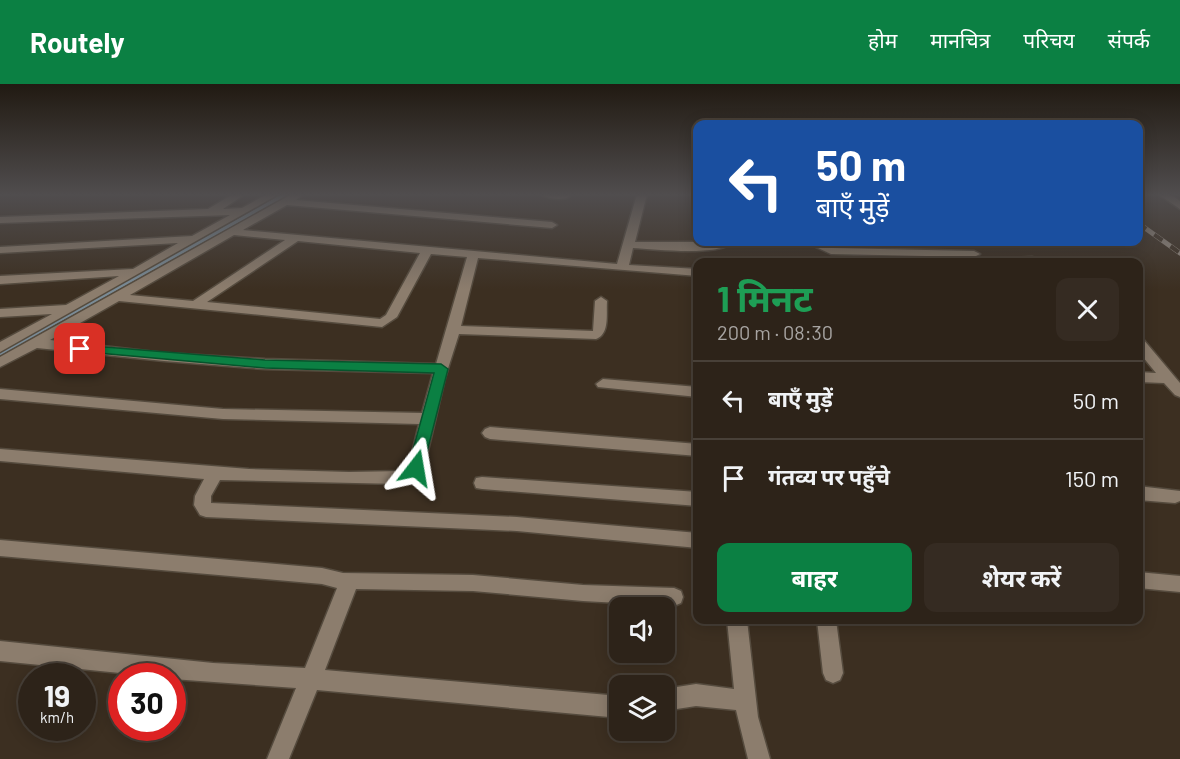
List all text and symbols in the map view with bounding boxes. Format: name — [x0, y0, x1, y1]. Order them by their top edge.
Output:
text: Routely — [30, 25, 125, 59]
text: होम — [868, 27, 897, 52]
text: मानचित्र — [930, 27, 990, 52]
text: परिचय — [1023, 27, 1075, 52]
text: संपर्क — [1108, 27, 1150, 52]
text: 50 m — [816, 139, 906, 189]
icon: left — [717, 144, 795, 222]
text: बाएँ मुड़ें — [816, 190, 889, 222]
text: 1 मिनट — [717, 276, 813, 319]
button: close — [1056, 278, 1119, 341]
text: 200 m · 08:30 — [717, 320, 833, 344]
pin — [54, 323, 105, 374]
icon: arrive — [63, 332, 96, 365]
icon: left — [717, 384, 750, 417]
text: बाएँ मुड़ें — [768, 385, 833, 411]
text: 50 m — [1073, 387, 1119, 413]
position arrow — [384, 436, 448, 500]
icon: arrive — [717, 462, 750, 495]
text: गंतव्य पर पहुँचे — [768, 463, 890, 489]
text: 150 m — [1065, 465, 1119, 491]
button: बाहर — [717, 543, 912, 612]
button: शेयर करें — [924, 543, 1119, 612]
map controls — [609, 597, 675, 741]
button: sound — [609, 597, 675, 663]
speed limit sign: 30 — [108, 663, 186, 741]
button: layers — [609, 675, 675, 741]
text: 19 — [44, 677, 70, 713]
text: km/h — [40, 708, 74, 726]

